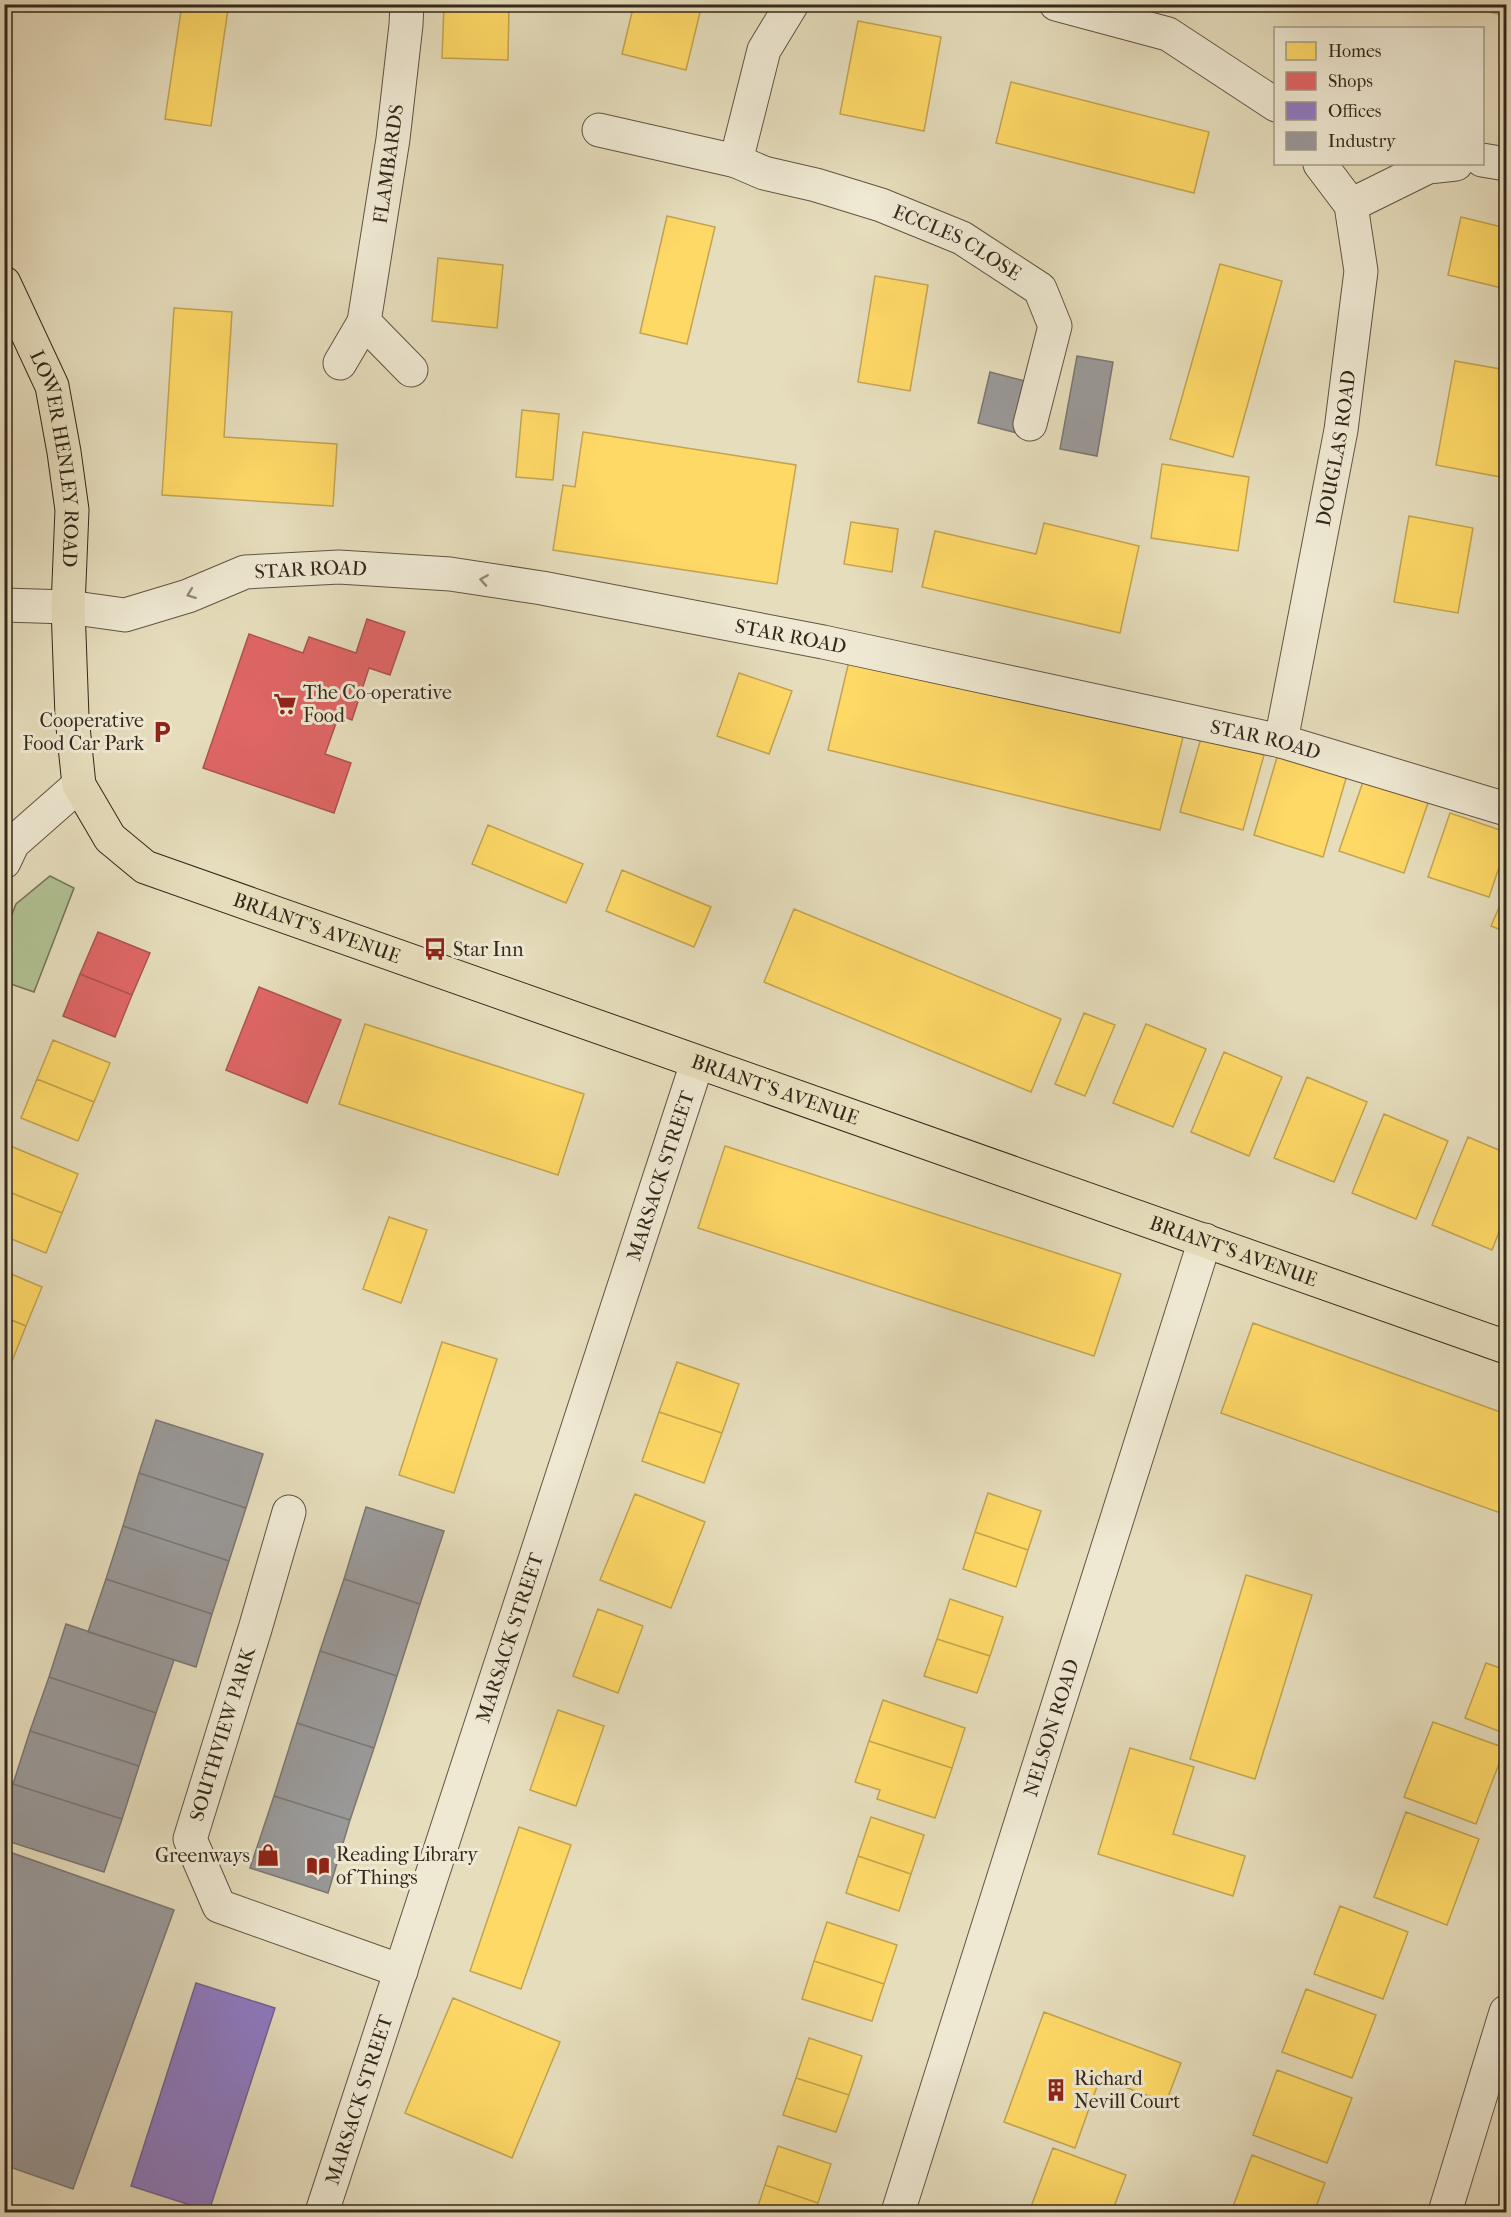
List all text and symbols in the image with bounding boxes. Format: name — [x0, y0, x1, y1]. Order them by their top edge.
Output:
legend — [1274, 27, 1484, 165]
text: Homes — [1328, 41, 1382, 62]
text: Shops — [1328, 71, 1373, 92]
text: Offices — [1328, 101, 1382, 122]
street label: FLAMBARDS — [369, 103, 408, 225]
text: Industry — [1328, 131, 1397, 152]
street label: ECCLES CLOSE — [889, 200, 1025, 285]
street label: LOWER HENLEY ROAD — [25, 347, 83, 568]
street label: DOUGLAS ROAD — [1312, 369, 1360, 528]
street label: STAR ROAD — [254, 556, 368, 583]
one-way arrow — [480, 574, 489, 586]
one-way arrow — [186, 587, 197, 600]
street label: STAR ROAD — [733, 614, 848, 659]
place label: The Co-operative Food — [303, 681, 452, 727]
supermarket icon: The Co-operative Food — [272, 691, 298, 717]
place label: Cooperative Food Car Park — [23, 709, 145, 755]
street label: STAR ROAD — [1208, 715, 1323, 764]
parking icon: Cooperative Food Car Park — [149, 719, 175, 745]
street label: BRIANT'S AVENUE — [230, 888, 404, 968]
bus stop icon: Star Inn — [422, 936, 448, 962]
place label: Star Inn — [453, 938, 524, 961]
street label: BRIANT'S AVENUE — [688, 1050, 862, 1130]
street label: MARSACK STREET — [622, 1088, 699, 1264]
street label: BRIANT'S AVENUE — [1147, 1211, 1320, 1292]
street label: MARSACK STREET — [471, 1550, 548, 1726]
street label: SOUTHVIEW PARK — [185, 1643, 260, 1824]
street label: NELSON ROAD — [1019, 1656, 1084, 1799]
shop icon: Greenways — [255, 1842, 281, 1868]
place label: Reading Library of Things — [336, 1843, 479, 1889]
place label: Greenways — [155, 1844, 250, 1867]
library icon: Reading Library of Things — [305, 1853, 331, 1879]
street label: MARSACK STREET — [321, 2012, 398, 2188]
place label: Richard Nevill Court — [1074, 2067, 1180, 2113]
building icon: Richard Nevill Court — [1043, 2077, 1069, 2103]

